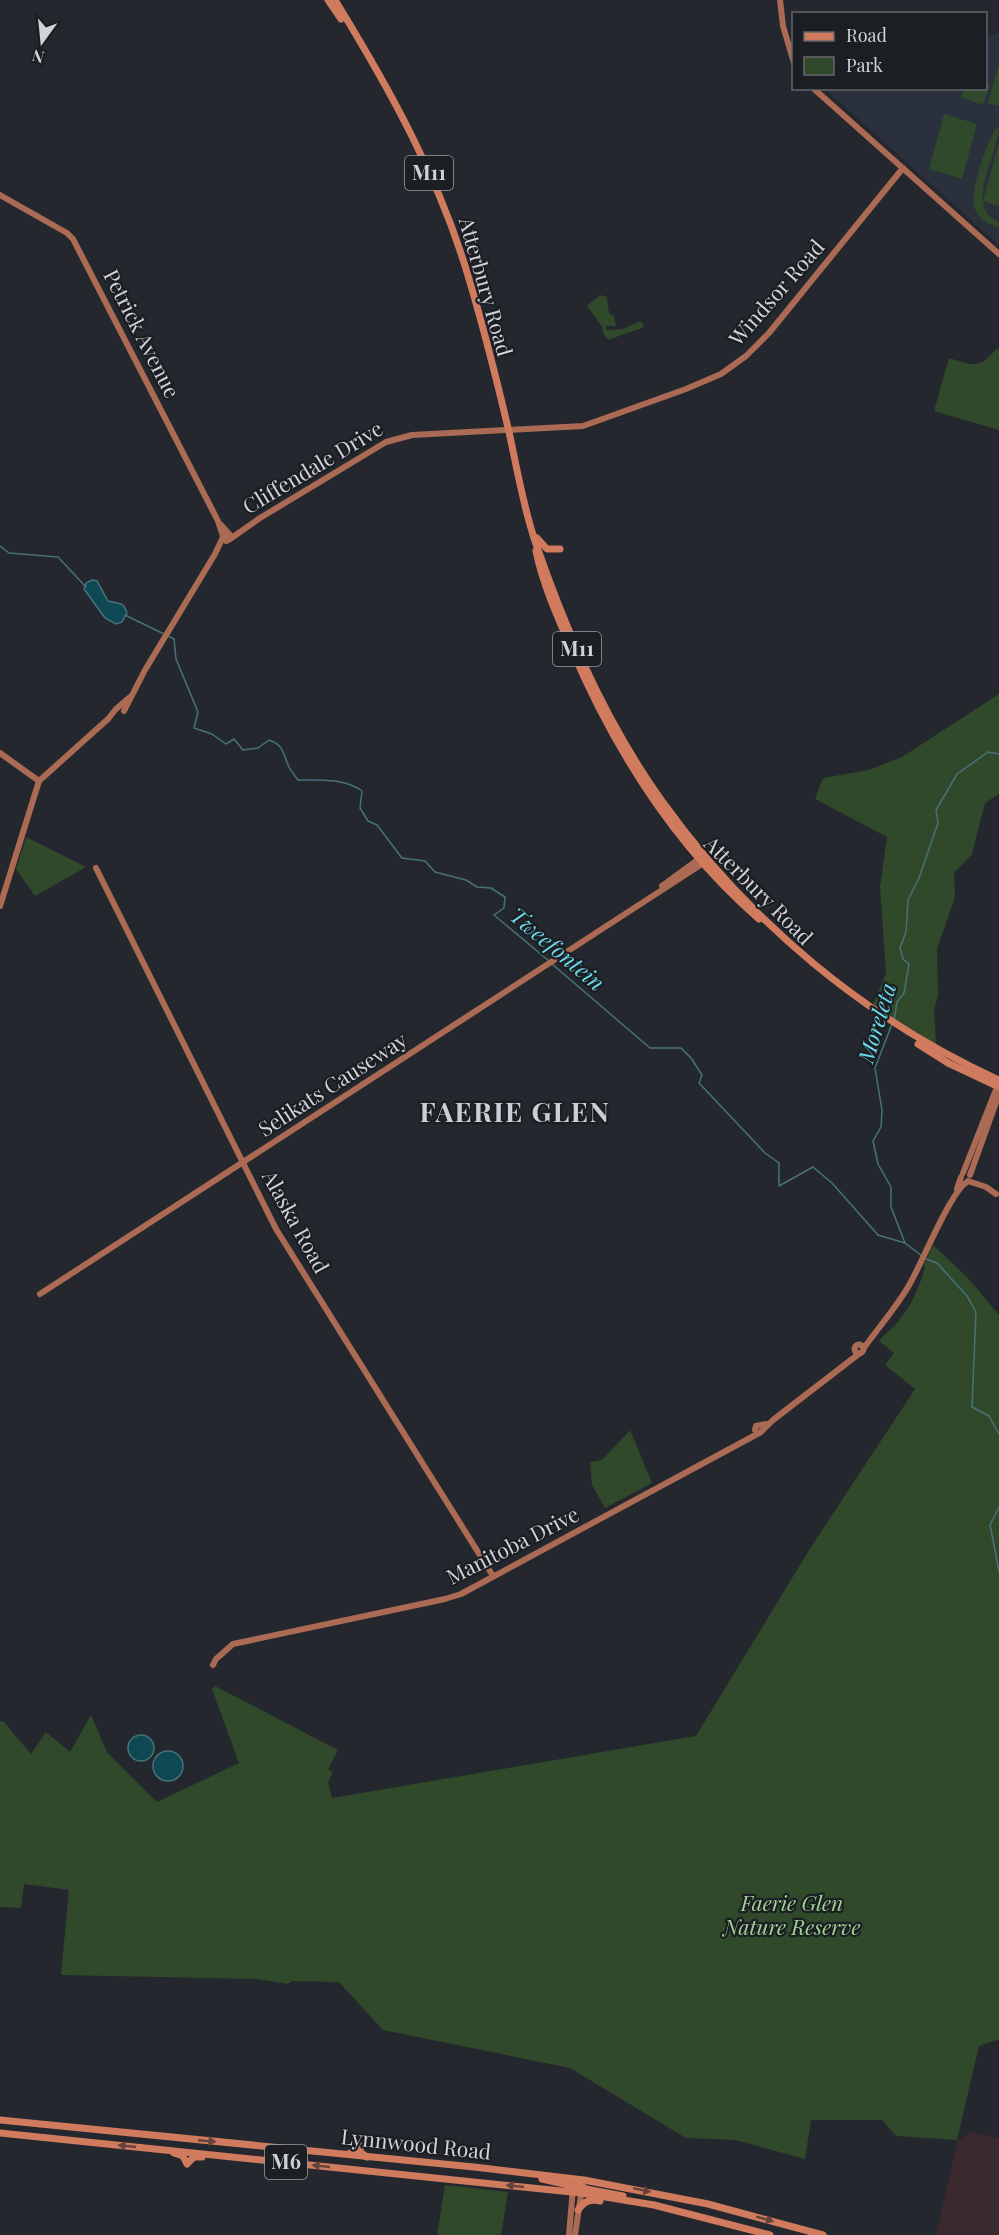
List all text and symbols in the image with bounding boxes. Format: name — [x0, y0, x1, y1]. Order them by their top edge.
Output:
north arrow — [12, 12, 72, 72]
legend — [792, 12, 987, 90]
text: Road — [846, 23, 887, 47]
text: N — [29, 45, 46, 69]
text: Park — [846, 53, 883, 77]
road number: M11 — [405, 156, 453, 190]
street label: Atterbury Road — [453, 213, 520, 359]
street label: Windsor Road — [721, 233, 829, 352]
street label: Petrick Avenue — [98, 264, 187, 402]
street label: Cliffendale Drive — [237, 413, 387, 519]
road number: M11 — [553, 632, 601, 666]
street label: Atterbury Road — [698, 828, 820, 950]
water label: Tweefontein — [504, 900, 611, 997]
water label: Moreleta — [849, 979, 902, 1067]
street label: Selikats Causeway — [252, 1025, 412, 1142]
district label: FAERIE GLEN — [420, 1093, 610, 1129]
street label: Alaska Road — [256, 1164, 337, 1278]
street label: Manitoba Drive — [441, 1499, 583, 1590]
park label: Faerie Glen Nature Reserve — [722, 1888, 860, 1940]
street label: Lynnwood Road — [340, 2121, 493, 2165]
one-way arrow — [198, 2136, 217, 2146]
one-way arrow — [117, 2141, 136, 2151]
road number: M6 — [265, 2145, 307, 2179]
one-way arrow — [311, 2161, 330, 2171]
one-way arrow — [505, 2181, 524, 2191]
one-way arrow — [633, 2185, 651, 2195]
one-way arrow — [756, 2215, 774, 2224]

